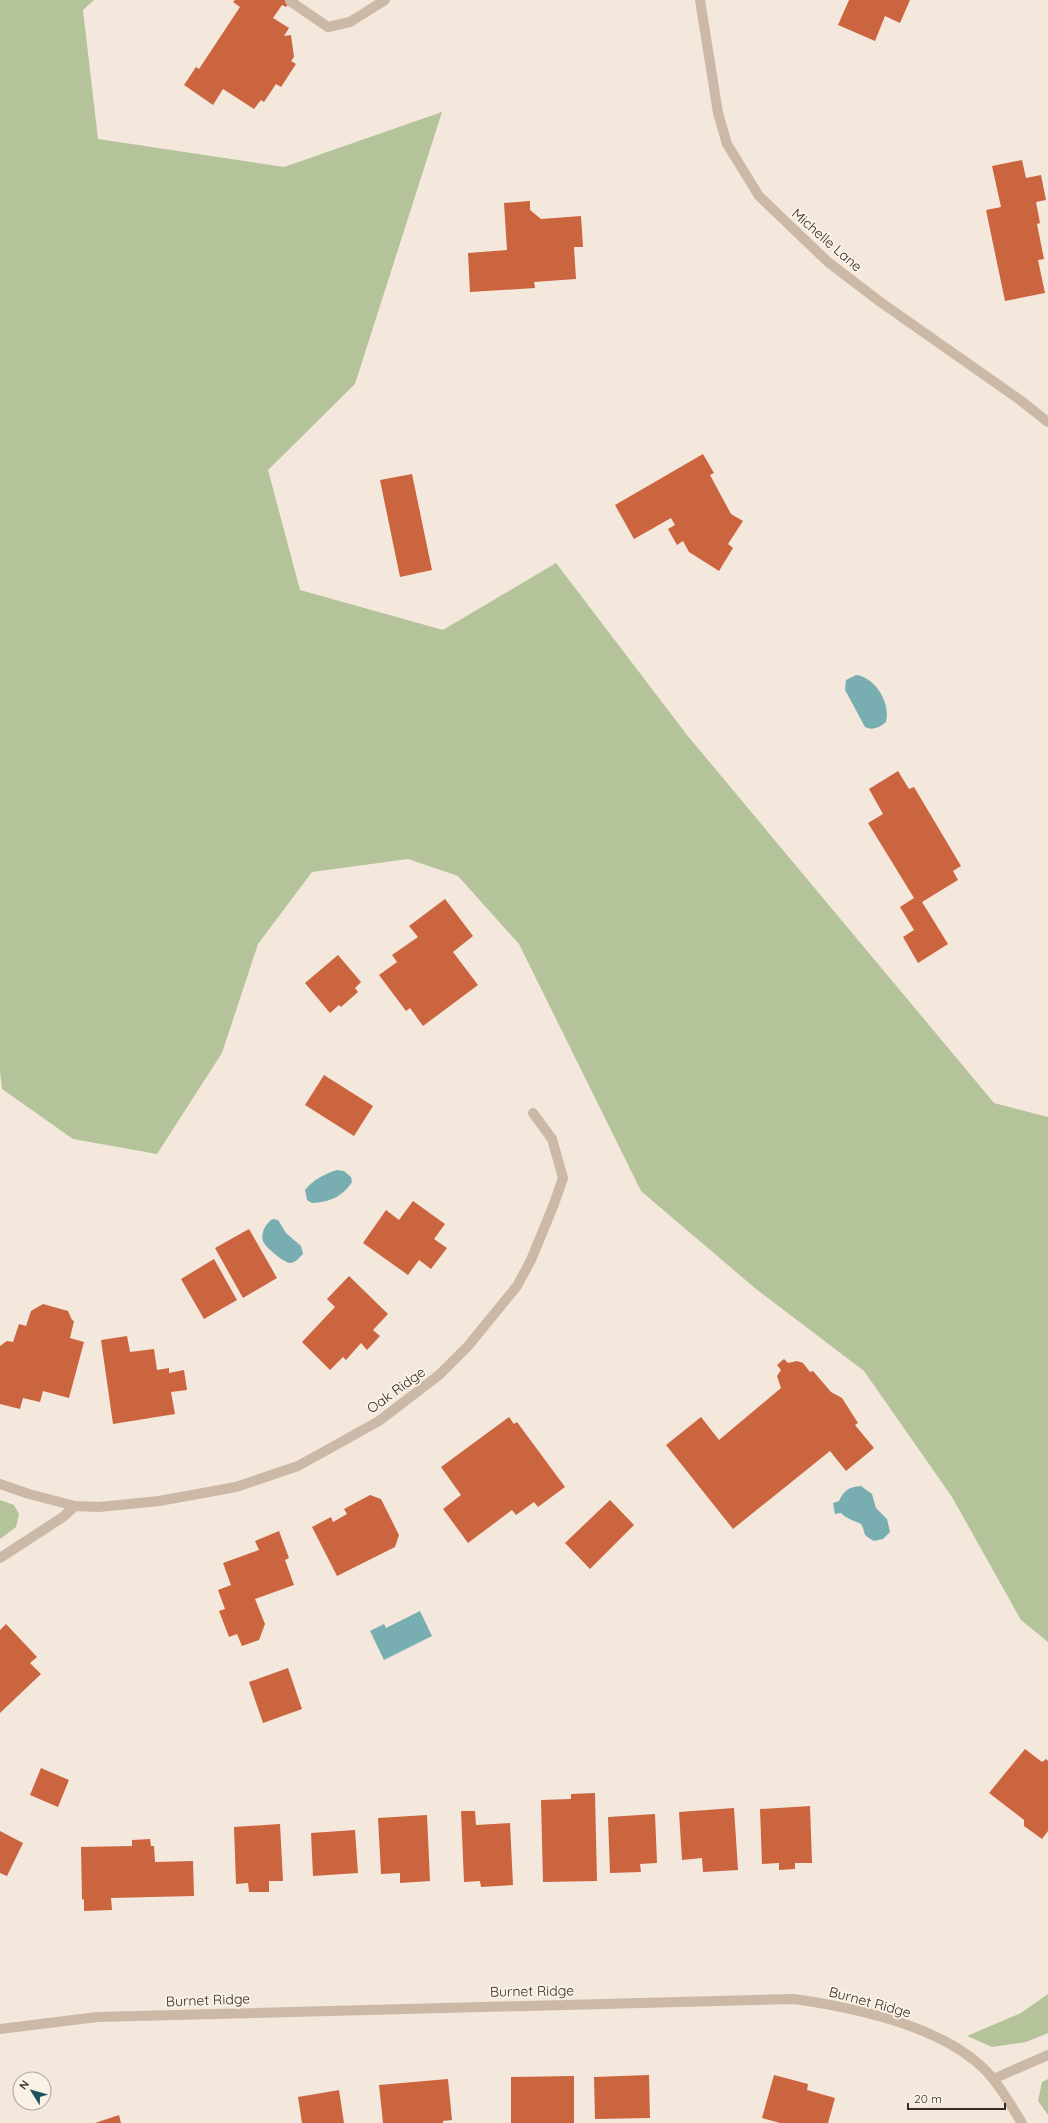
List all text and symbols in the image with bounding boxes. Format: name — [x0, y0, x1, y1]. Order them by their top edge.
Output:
street label: Michelle Lane — [788, 204, 866, 276]
street label: Oak Ridge — [363, 1363, 429, 1417]
street label: Burnet Ridge — [490, 1981, 574, 2001]
street label: Burnet Ridge — [827, 1982, 913, 2022]
street label: Burnet Ridge — [166, 1990, 251, 2010]
north arrow — [12, 2071, 52, 2111]
text: N — [16, 2078, 32, 2092]
scale bar — [908, 2085, 1005, 2111]
text: 20 m — [914, 2091, 942, 2106]

